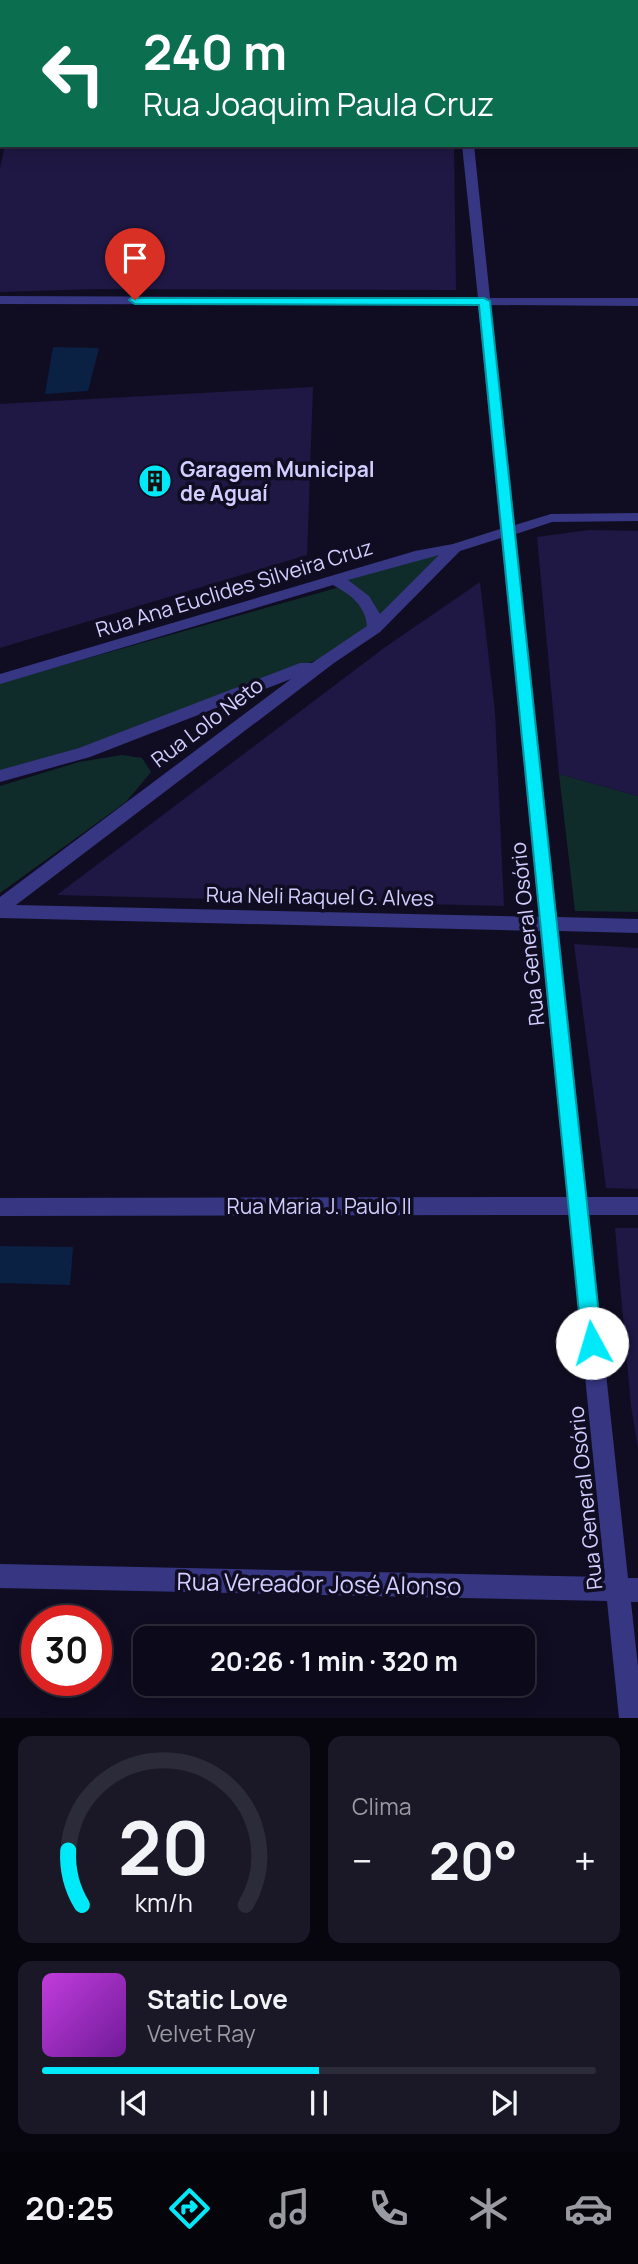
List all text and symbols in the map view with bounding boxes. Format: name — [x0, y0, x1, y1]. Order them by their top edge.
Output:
text: 240 m — [143, 18, 287, 85]
icon: left — [28, 28, 119, 119]
text: Rua Joaquim Paula Cruz — [143, 82, 494, 126]
pin — [105, 228, 165, 300]
icon: arrive — [116, 239, 154, 277]
place label: Garagem Municipal de Aguaí — [180, 455, 375, 507]
building icon: Garagem Municipal de Aguaí — [136, 462, 174, 500]
street label: Rua Ana Euclides Silveira Cruz — [92, 532, 376, 644]
street label: Rua Lolo Neto — [145, 671, 269, 773]
street label: Rua General Osório — [503, 841, 551, 1027]
street label: Rua Neli Raquel G. Alves — [206, 880, 434, 912]
street label: Rua Maria J. Paulo II — [226, 1192, 412, 1220]
position arrow — [555, 1306, 629, 1380]
street label: Rua General Osório — [561, 1405, 609, 1591]
street label: Rua Vereador José Alonso — [176, 1564, 462, 1602]
speed limit sign: 30 — [21, 1605, 112, 1696]
text: 20:26 · 1 min · 320 m — [210, 1643, 458, 1679]
text: Clima — [352, 1790, 411, 1822]
text: 20 — [118, 1798, 210, 1898]
text: 20° — [429, 1825, 518, 1896]
text: − — [352, 1834, 373, 1886]
text: + — [574, 1834, 596, 1886]
text: km/h — [135, 1885, 193, 1920]
text: Static Love — [147, 1981, 288, 2017]
text: Velvet Ray — [147, 2017, 256, 2049]
icon: previous — [115, 2084, 153, 2122]
icon: pause — [300, 2084, 338, 2122]
icon: next — [485, 2084, 523, 2122]
icon: directions — [165, 2184, 214, 2233]
icon: music — [265, 2184, 314, 2233]
icon: phone — [364, 2184, 413, 2233]
icon: climate — [464, 2184, 513, 2233]
icon: car — [564, 2184, 613, 2233]
text: 20:25 — [25, 2186, 114, 2230]

